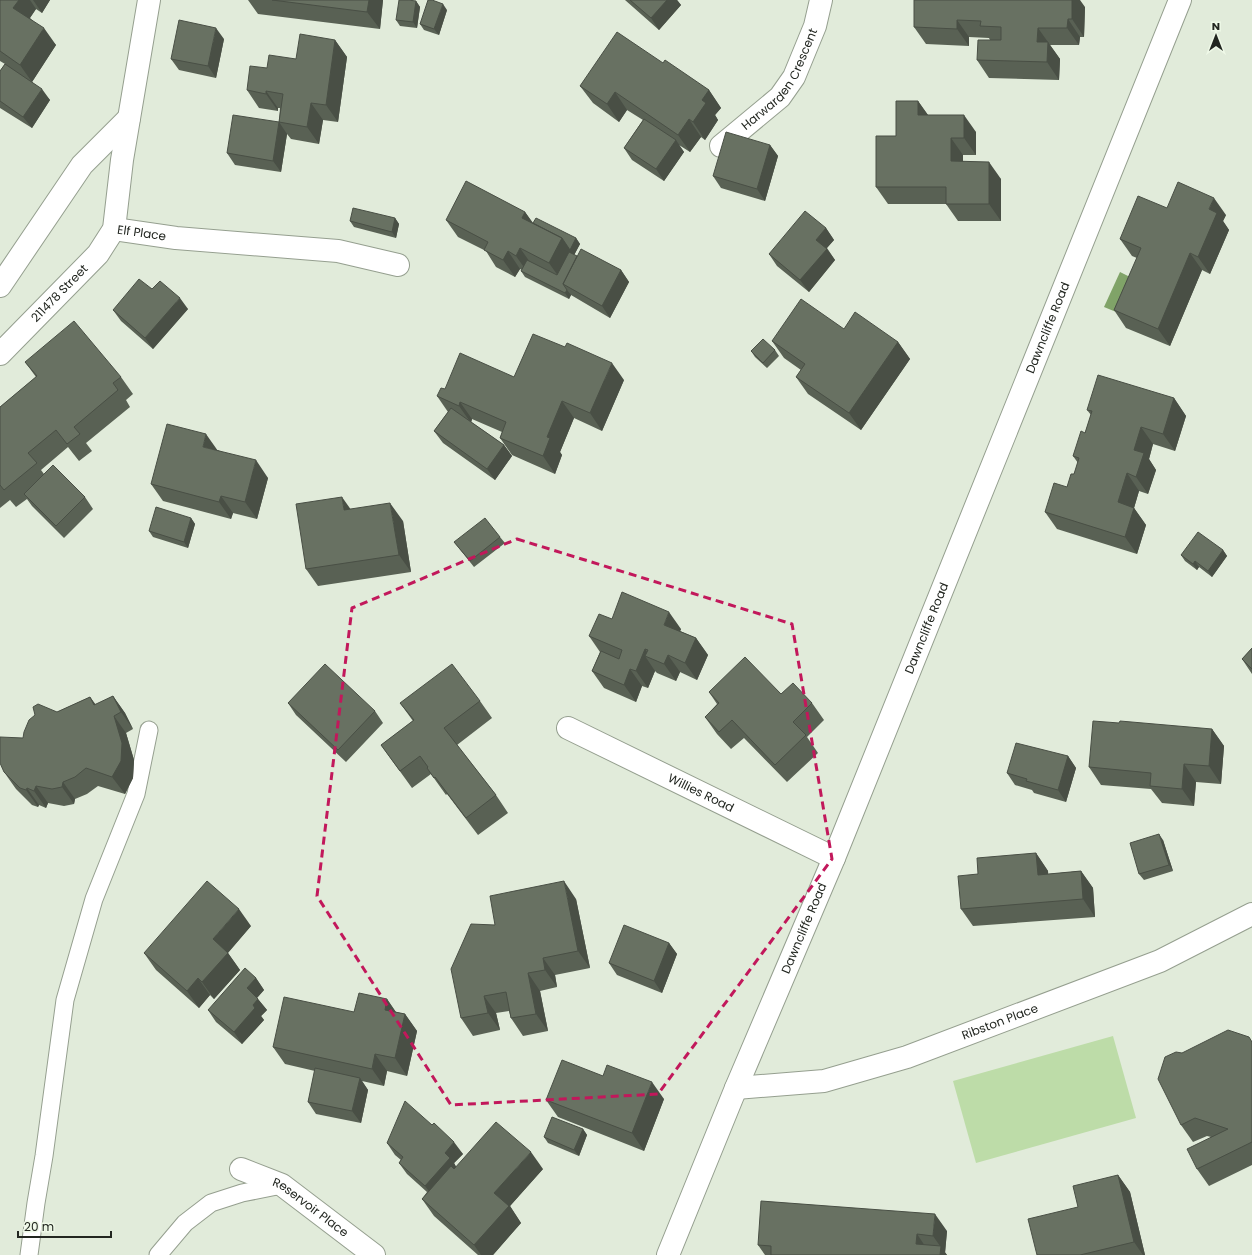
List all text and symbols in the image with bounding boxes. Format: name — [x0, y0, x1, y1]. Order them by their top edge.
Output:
north arrow — [1196, 16, 1236, 56]
text: N — [1212, 18, 1220, 34]
street label: Harwarden Crescent — [738, 26, 821, 134]
street label: Elf Place — [116, 221, 167, 244]
street label: 211478 Street — [27, 260, 91, 326]
street label: Dawncliffe Road — [1021, 279, 1073, 376]
street label: Dawncliffe Road — [900, 580, 952, 676]
street label: Willies Road — [665, 769, 737, 816]
street label: Dawncliffe Road — [777, 880, 830, 976]
street label: Ribston Place — [959, 999, 1040, 1044]
street label: Reservoir Place — [270, 1173, 352, 1241]
scale bar — [18, 1213, 111, 1239]
text: 20 m — [24, 1218, 54, 1235]

